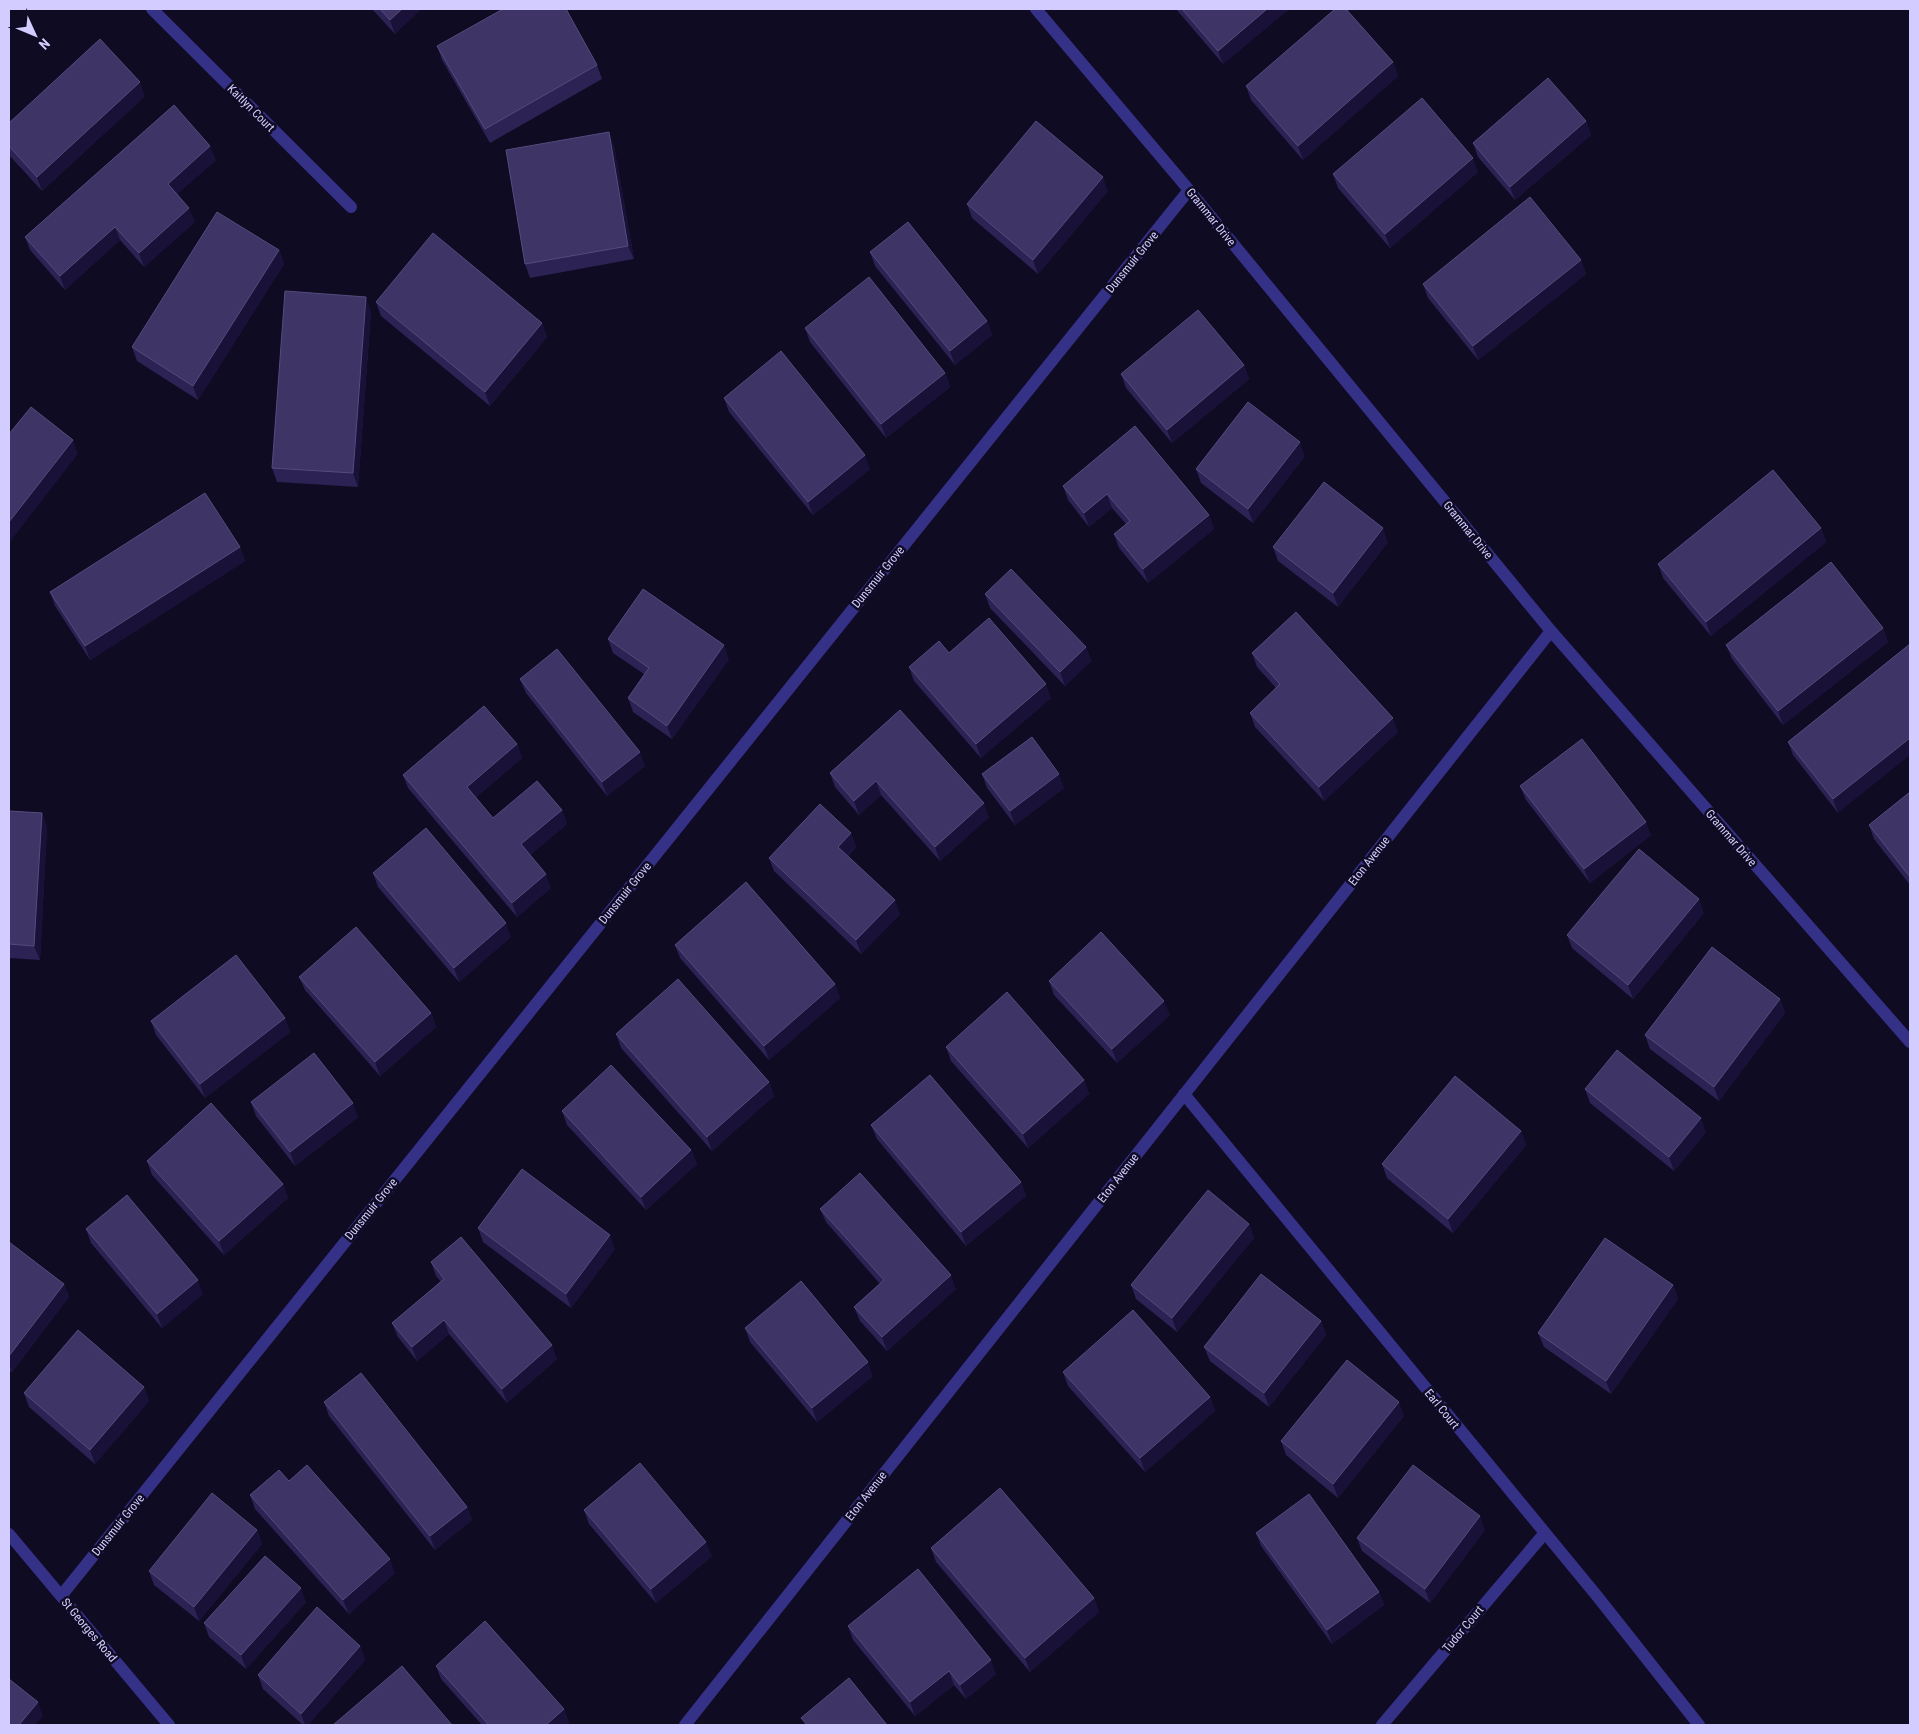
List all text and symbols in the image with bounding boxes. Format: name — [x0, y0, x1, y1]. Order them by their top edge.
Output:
north arrow — [10, 10, 60, 60]
text: N — [36, 35, 53, 53]
street label: Kaitlyn Court — [224, 81, 278, 135]
street label: Grammar Drive — [1183, 185, 1239, 249]
street label: Dunsmuir Grove — [1103, 228, 1161, 296]
street label: Grammar Drive — [1440, 498, 1496, 562]
street label: Dunsmuir Grove — [849, 543, 907, 611]
street label: Grammar Drive — [1703, 807, 1760, 869]
street label: Eton Avenue — [1345, 833, 1393, 888]
street label: Dunsmuir Grove — [596, 859, 654, 927]
street label: Eton Avenue — [1094, 1150, 1142, 1205]
street label: Dunsmuir Grove — [342, 1175, 400, 1243]
street label: Earl Court — [1422, 1386, 1463, 1432]
street label: Eton Avenue — [842, 1468, 890, 1523]
street label: Dunsmuir Grove — [89, 1491, 147, 1559]
street label: St Georges Road — [58, 1595, 120, 1665]
street label: Tudor Court — [1440, 1603, 1487, 1655]

